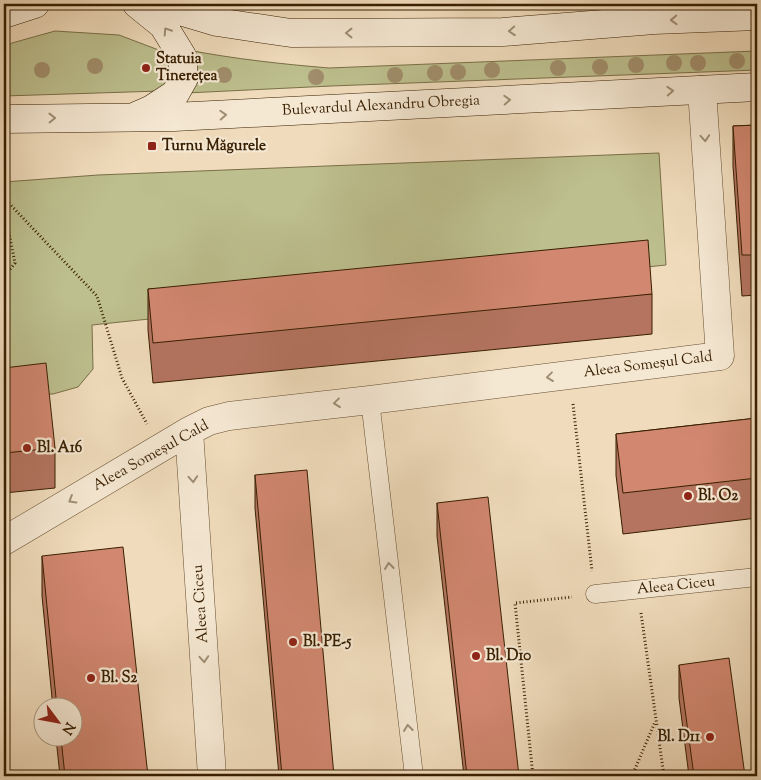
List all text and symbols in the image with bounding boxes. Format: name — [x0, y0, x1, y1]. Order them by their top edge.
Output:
one-way arrow — [669, 14, 677, 25]
one-way arrow — [507, 26, 515, 37]
one-way arrow — [163, 28, 173, 37]
one-way arrow — [345, 28, 352, 38]
place label: Statuia Tinerețea — [156, 49, 217, 87]
marker: Statuia Tinerețea — [140, 62, 152, 74]
one-way arrow — [666, 86, 674, 97]
street label: Bulevardul Alexandru Obregia — [281, 90, 481, 122]
one-way arrow — [504, 94, 512, 105]
one-way arrow — [219, 109, 227, 120]
one-way arrow — [49, 113, 57, 124]
one-way arrow — [700, 135, 711, 143]
place label: Turnu Măgurele — [162, 136, 266, 157]
marker: Turnu Măgurele — [146, 140, 158, 152]
street label: Aleea Someșul Cald — [582, 347, 714, 383]
one-way arrow — [546, 371, 554, 382]
one-way arrow — [333, 397, 341, 408]
street label: Aleea Someșul Cald — [89, 415, 213, 497]
place label: Bl. A16 — [37, 438, 83, 459]
marker: Bl. A16 — [21, 442, 33, 454]
one-way arrow — [187, 476, 198, 484]
place label: Bl. O2 — [698, 486, 739, 507]
marker: Bl. O2 — [682, 490, 694, 502]
one-way arrow — [69, 494, 78, 504]
one-way arrow — [384, 562, 395, 570]
street label: Aleea Ciceu — [188, 564, 214, 644]
street label: Aleea Ciceu — [636, 571, 717, 601]
place label: Bl. PE-5 — [303, 632, 352, 653]
marker: Bl. PE-5 — [287, 636, 299, 648]
place label: Bl. D10 — [486, 646, 531, 667]
marker: Bl. D10 — [470, 650, 482, 662]
one-way arrow — [199, 655, 210, 663]
place label: Bl. S2 — [101, 668, 138, 689]
marker: Bl. S2 — [85, 672, 97, 684]
north arrow — [32, 698, 82, 748]
text: N — [56, 718, 79, 738]
one-way arrow — [403, 724, 414, 732]
place label: Bl. D11 — [657, 727, 701, 748]
marker: Bl. D11 — [704, 731, 716, 743]

